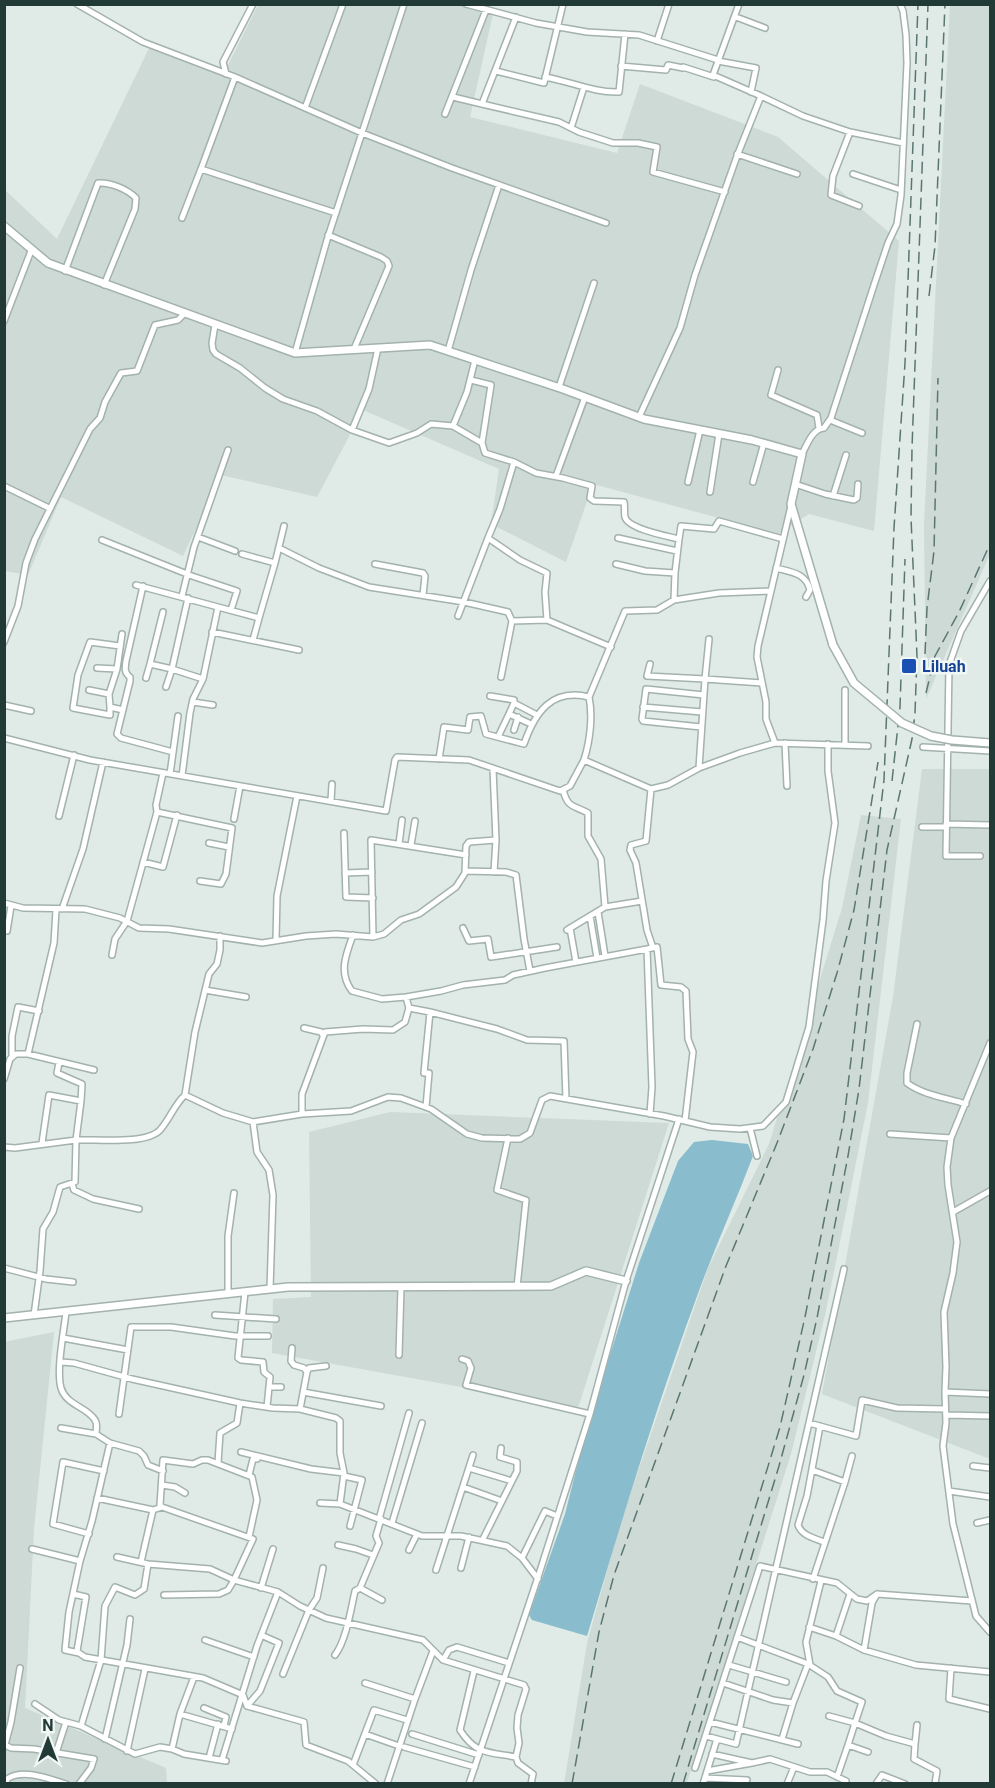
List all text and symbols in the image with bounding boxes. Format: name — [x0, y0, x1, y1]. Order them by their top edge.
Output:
marker: Liluah — [900, 657, 918, 675]
place label: Liluah — [922, 657, 966, 676]
north arrow — [18, 1710, 78, 1770]
text: N — [42, 1716, 54, 1735]

